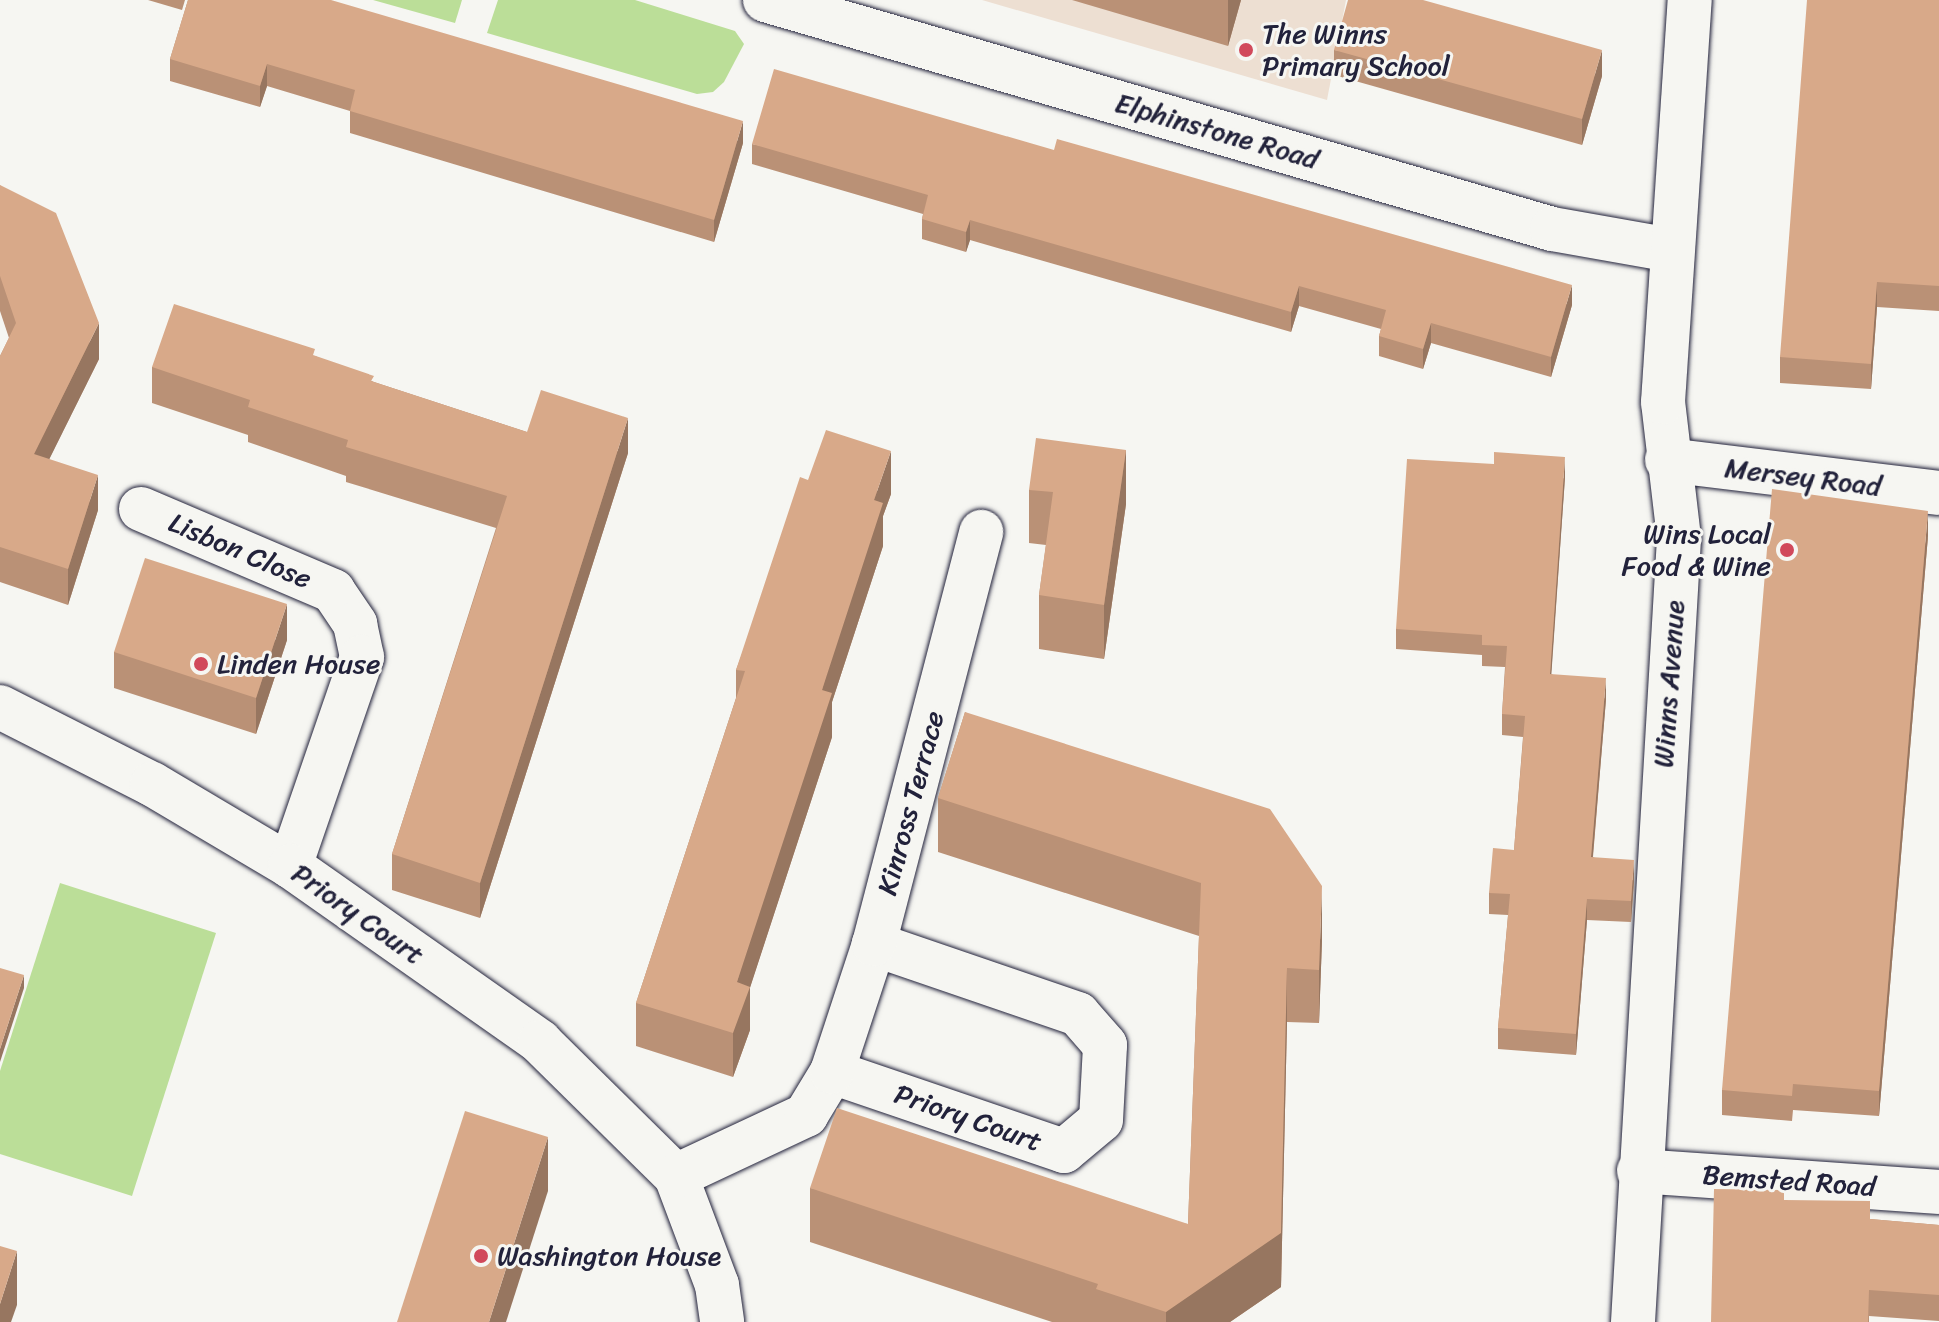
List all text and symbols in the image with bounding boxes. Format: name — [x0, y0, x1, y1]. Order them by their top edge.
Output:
place label: The Winns Primary School — [1262, 17, 1450, 83]
marker: The Winns Primary School — [1237, 41, 1255, 59]
street label: Elphinstone Road — [1111, 86, 1323, 176]
street label: Mersey Road — [1723, 451, 1883, 503]
street label: Lisbon Close — [163, 506, 317, 596]
place label: Wins Local Food & Wine — [1621, 517, 1771, 583]
marker: Wins Local Food & Wine — [1778, 541, 1796, 559]
street label: Winns Avenue — [1646, 599, 1692, 769]
place label: Linden House — [217, 647, 380, 681]
marker: Linden House — [192, 655, 210, 673]
street label: Kinross Terrace — [870, 707, 952, 899]
street label: Priory Court — [285, 856, 431, 972]
street label: Priory Court — [890, 1077, 1046, 1159]
street label: Bemsted Road — [1701, 1158, 1877, 1204]
place label: Washington House — [497, 1239, 721, 1273]
marker: Washington House — [472, 1247, 490, 1265]

